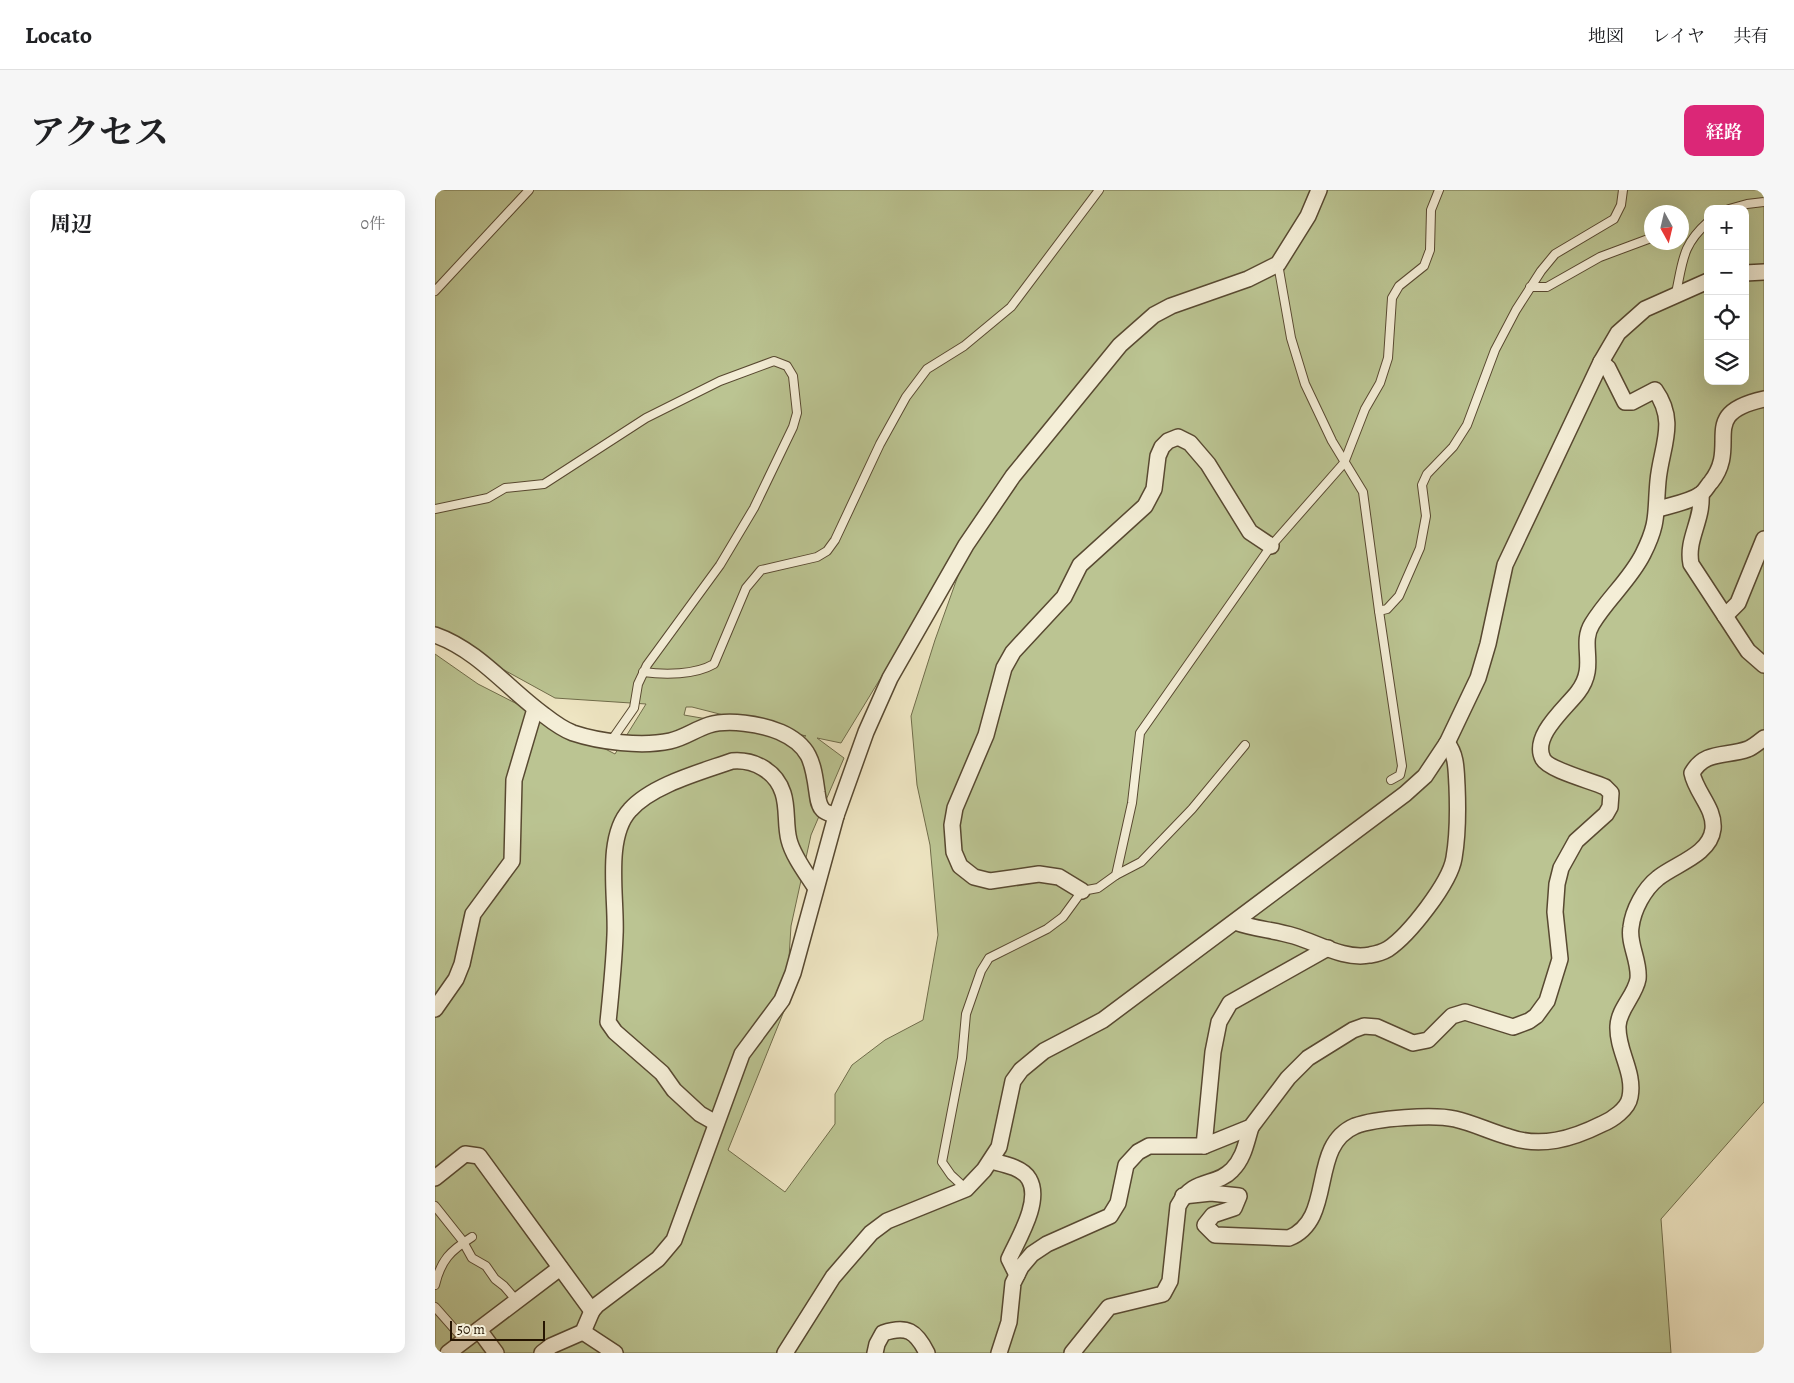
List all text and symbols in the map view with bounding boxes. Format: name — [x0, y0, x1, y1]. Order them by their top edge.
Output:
text: Locato — [25, 19, 92, 51]
text: 地図 — [1588, 24, 1624, 48]
text: レイヤ — [1652, 24, 1705, 48]
text: 共有 — [1733, 24, 1769, 48]
button: 経路 — [1684, 105, 1764, 156]
text: アクセス — [30, 108, 169, 156]
north arrow — [1644, 205, 1689, 250]
map controls — [1704, 205, 1749, 385]
button: + — [1704, 205, 1749, 250]
text: 周辺 — [50, 210, 92, 238]
text: 0件 — [360, 213, 385, 235]
button: − — [1704, 250, 1749, 295]
button: locate — [1704, 295, 1749, 340]
button: layers — [1704, 340, 1749, 385]
scale bar — [450, 1318, 545, 1341]
text: 50 m — [457, 1320, 485, 1339]

